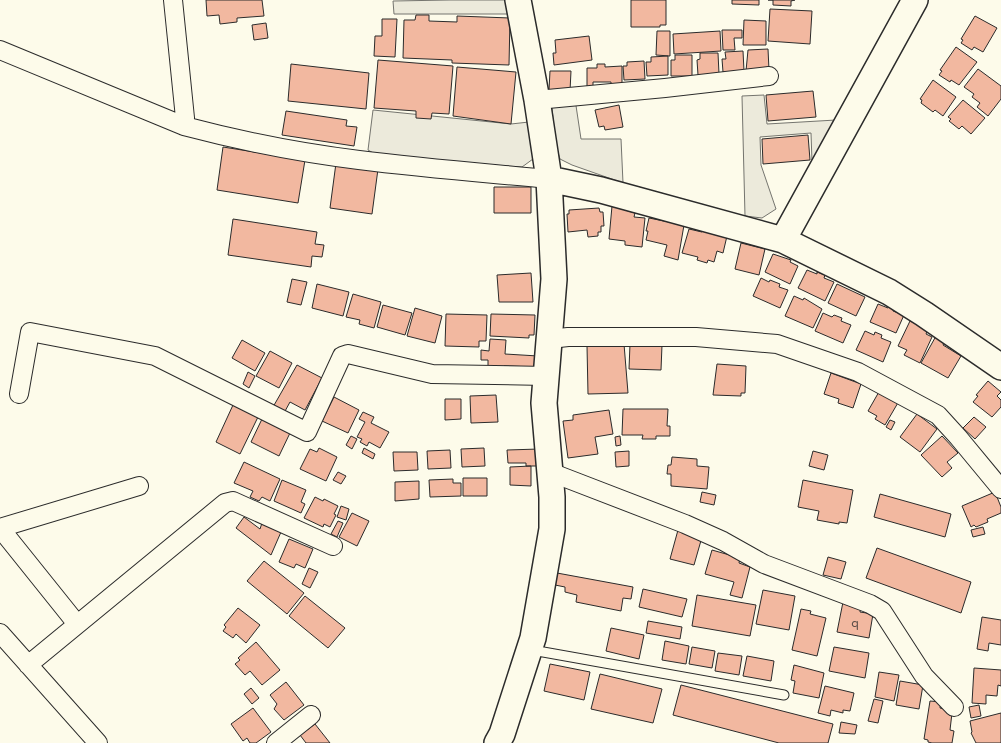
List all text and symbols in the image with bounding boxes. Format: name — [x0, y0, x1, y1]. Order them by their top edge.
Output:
house number: q — [851, 616, 859, 630]

